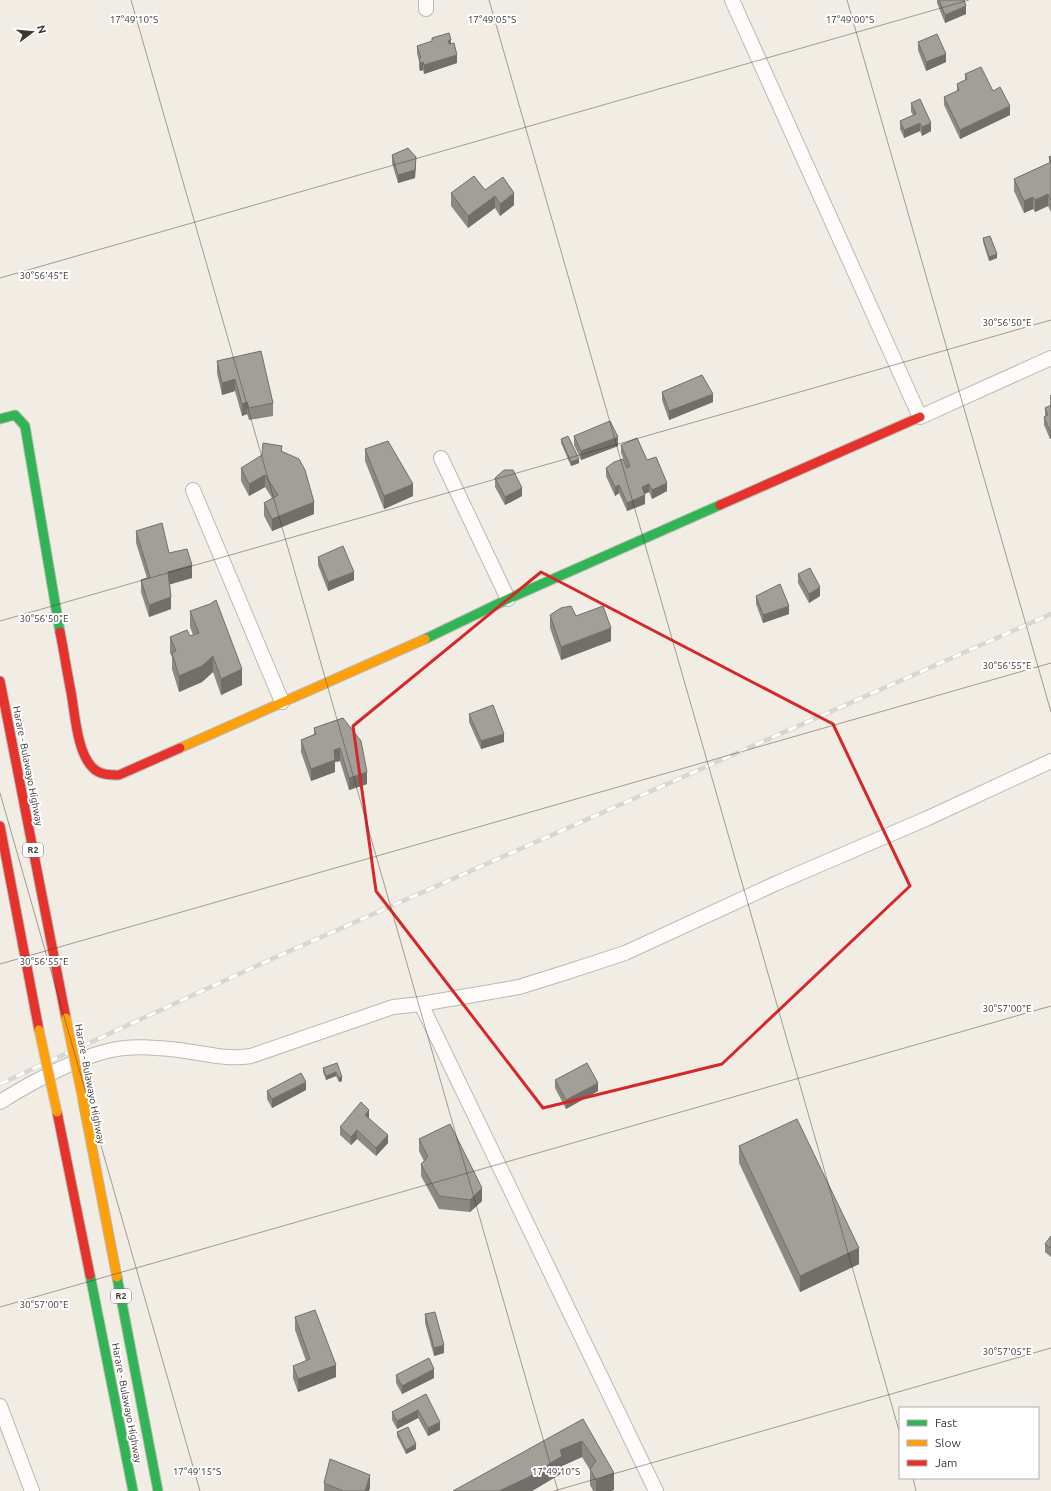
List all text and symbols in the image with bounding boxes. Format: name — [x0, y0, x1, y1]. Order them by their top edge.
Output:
north arrow — [12, 12, 52, 52]
text: 17°49'10"S — [110, 14, 158, 25]
text: 17°49'05"S — [468, 14, 516, 25]
text: 17°49'00"S — [826, 14, 874, 25]
text: N — [35, 24, 49, 35]
text: 30°56'45"E — [19, 270, 69, 281]
text: 30°56'50"E — [982, 317, 1032, 328]
text: 30°56'50"E — [19, 613, 69, 624]
text: 30°56'55"E — [982, 660, 1032, 671]
street label: Harare - Bulawayo Highway — [11, 705, 45, 827]
road number: R2 — [23, 843, 43, 857]
text: 30°56'55"E — [19, 956, 69, 967]
text: 30°57'00"E — [982, 1003, 1032, 1014]
street label: Harare - Bulawayo Highway — [73, 1023, 107, 1145]
road number: R2 — [111, 1289, 131, 1303]
text: 30°57'00"E — [19, 1299, 69, 1310]
street label: Harare - Bulawayo Highway — [110, 1342, 144, 1464]
text: 30°57'05"E — [982, 1346, 1032, 1357]
legend — [899, 1407, 1039, 1479]
text: Fast — [935, 1416, 957, 1429]
text: Slow — [935, 1436, 961, 1449]
text: Jam — [935, 1456, 957, 1469]
text: 17°49'15"S — [173, 1466, 221, 1477]
text: 17°49'10"S — [532, 1466, 580, 1477]

